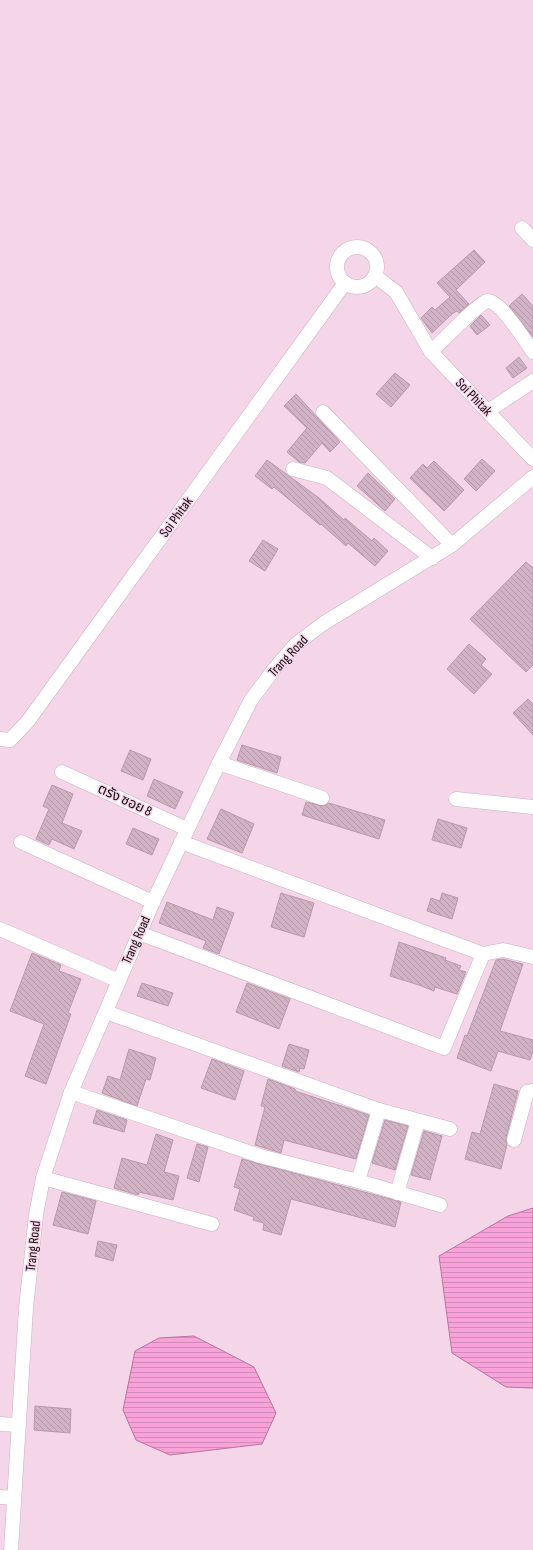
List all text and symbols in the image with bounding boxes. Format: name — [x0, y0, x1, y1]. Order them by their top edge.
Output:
street label: Soi Phitak — [452, 375, 497, 420]
street label: Soi Phitak — [156, 493, 197, 541]
street label: Trang Road — [264, 631, 312, 680]
street label: ตรัง ซอย 8 — [95, 780, 155, 820]
street label: Trang Road — [118, 913, 154, 967]
street label: Trang Road — [22, 1220, 44, 1272]

